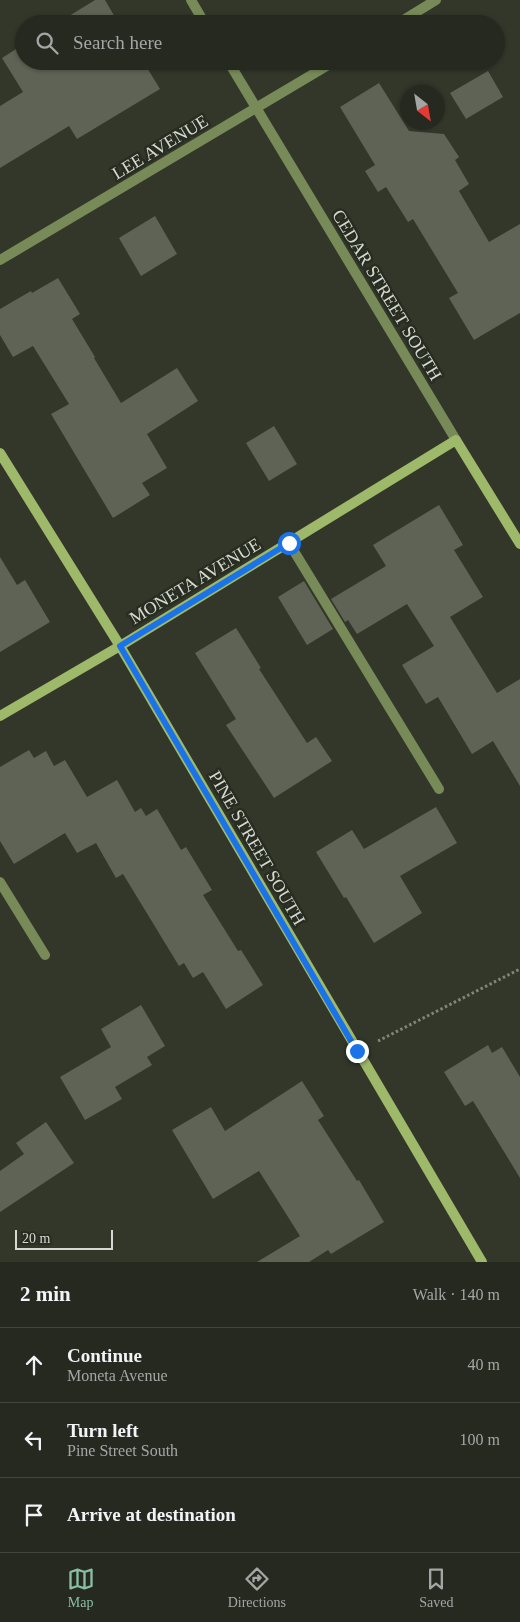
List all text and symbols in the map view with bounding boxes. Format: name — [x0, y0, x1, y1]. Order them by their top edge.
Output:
search box — [15, 15, 505, 70]
icon: search — [33, 29, 61, 57]
text: Search here — [73, 32, 162, 53]
north arrow — [400, 85, 445, 130]
street label: LEE AVENUE — [108, 111, 212, 183]
street label: CEDAR STREET SOUTH — [328, 206, 446, 384]
route start — [278, 532, 301, 555]
street label: MONETA AVENUE — [126, 534, 264, 628]
street label: PINE STREET SOUTH — [205, 767, 309, 929]
route end — [346, 1040, 369, 1063]
scale bar — [15, 1227, 112, 1250]
text: 20 m — [22, 1231, 50, 1246]
text: 2 min — [20, 1282, 71, 1306]
text: Walk · 140 m — [413, 1286, 500, 1303]
text: Continue — [67, 1345, 142, 1366]
icon: ahead — [20, 1351, 48, 1379]
text: 40 m — [468, 1356, 500, 1373]
text: Moneta Avenue — [67, 1367, 168, 1384]
text: Turn left — [67, 1420, 139, 1441]
icon: left — [20, 1426, 48, 1454]
text: 100 m — [460, 1431, 500, 1448]
text: Pine Street South — [67, 1442, 178, 1459]
icon: arrive — [20, 1501, 48, 1529]
text: Arrive at destination — [67, 1504, 236, 1525]
tab: Map — [67, 1565, 95, 1611]
tab: Directions — [228, 1565, 286, 1611]
tab: Saved — [419, 1565, 453, 1611]

